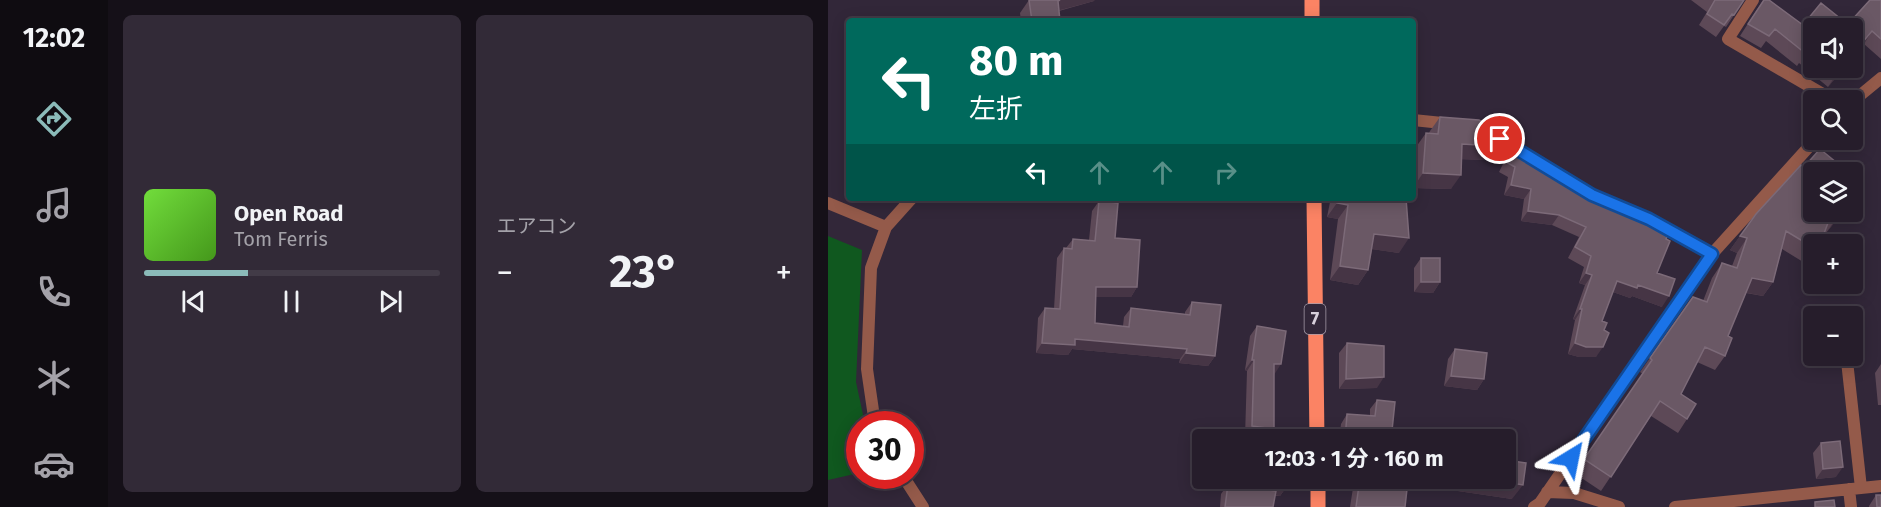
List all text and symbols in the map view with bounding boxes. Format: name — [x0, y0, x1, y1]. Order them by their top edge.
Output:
map controls — [1803, 18, 1863, 366]
button: sound — [1803, 18, 1863, 78]
text: 12:02 — [23, 22, 85, 54]
text: 80 m — [969, 36, 1063, 86]
icon: left — [870, 42, 948, 120]
button: search — [1803, 90, 1863, 150]
text: 左折 — [969, 93, 1023, 125]
icon: directions — [33, 98, 75, 140]
pin — [1474, 113, 1525, 164]
icon: arrive — [1483, 122, 1516, 155]
icon: left — [1020, 156, 1053, 189]
icon: ahead — [1083, 156, 1116, 189]
icon: ahead — [1146, 156, 1179, 189]
icon: right — [1209, 156, 1242, 189]
button: layers — [1803, 162, 1863, 222]
icon: music — [33, 184, 75, 226]
text: Open Road — [234, 200, 344, 227]
text: エアコン — [497, 214, 577, 238]
text: Tom Ferris — [234, 227, 328, 251]
button: + — [1803, 234, 1863, 294]
text: 23° — [609, 245, 679, 299]
text: − — [497, 253, 513, 293]
text: + — [776, 253, 792, 293]
icon: phone — [33, 271, 75, 313]
icon: previous — [177, 285, 210, 318]
icon: pause — [275, 285, 308, 318]
icon: next — [374, 285, 407, 318]
road number: 7 — [1304, 304, 1326, 334]
button: − — [1803, 306, 1863, 366]
icon: climate — [33, 357, 75, 399]
speed limit sign: 30 — [846, 411, 924, 489]
position arrow — [1539, 426, 1603, 490]
icon: car — [33, 443, 75, 485]
text: 12:03 · 1 分 · 160 m — [1264, 445, 1444, 472]

